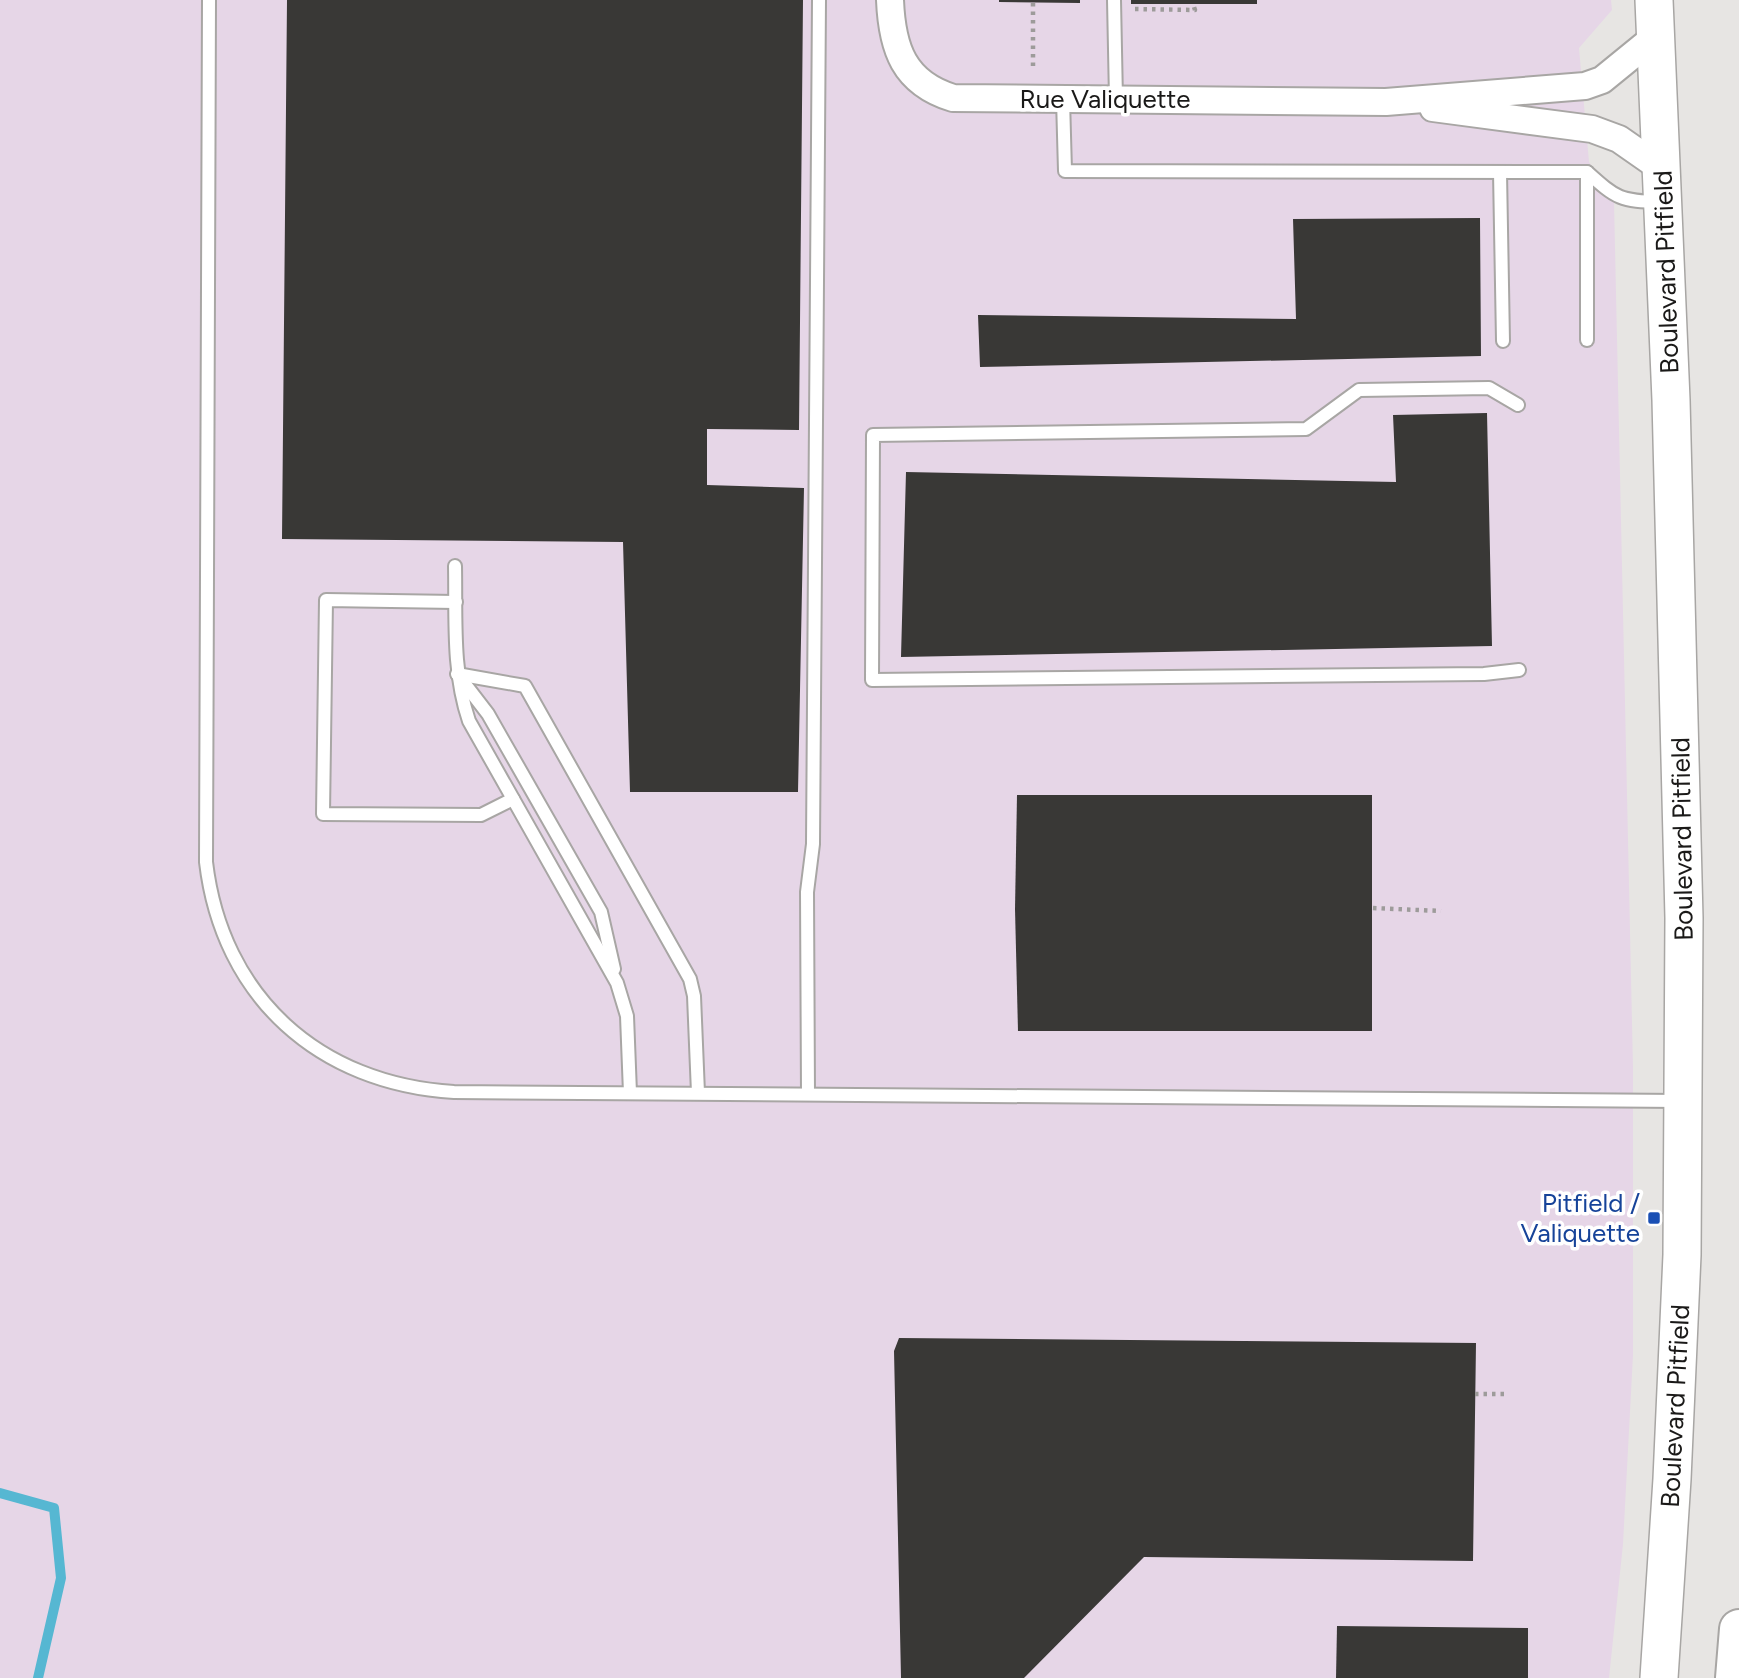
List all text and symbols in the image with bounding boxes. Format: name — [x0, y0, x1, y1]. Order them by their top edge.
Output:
street label: Rue Valiquette — [1020, 83, 1190, 115]
street label: Boulevard Pitfield — [1646, 170, 1686, 374]
street label: Boulevard Pitfield — [1664, 737, 1700, 941]
place label: Pitfield / Valiquette — [1520, 1187, 1640, 1249]
marker: Pitfield / Valiquette — [1646, 1210, 1662, 1226]
street label: Boulevard Pitfield — [1654, 1303, 1696, 1509]

